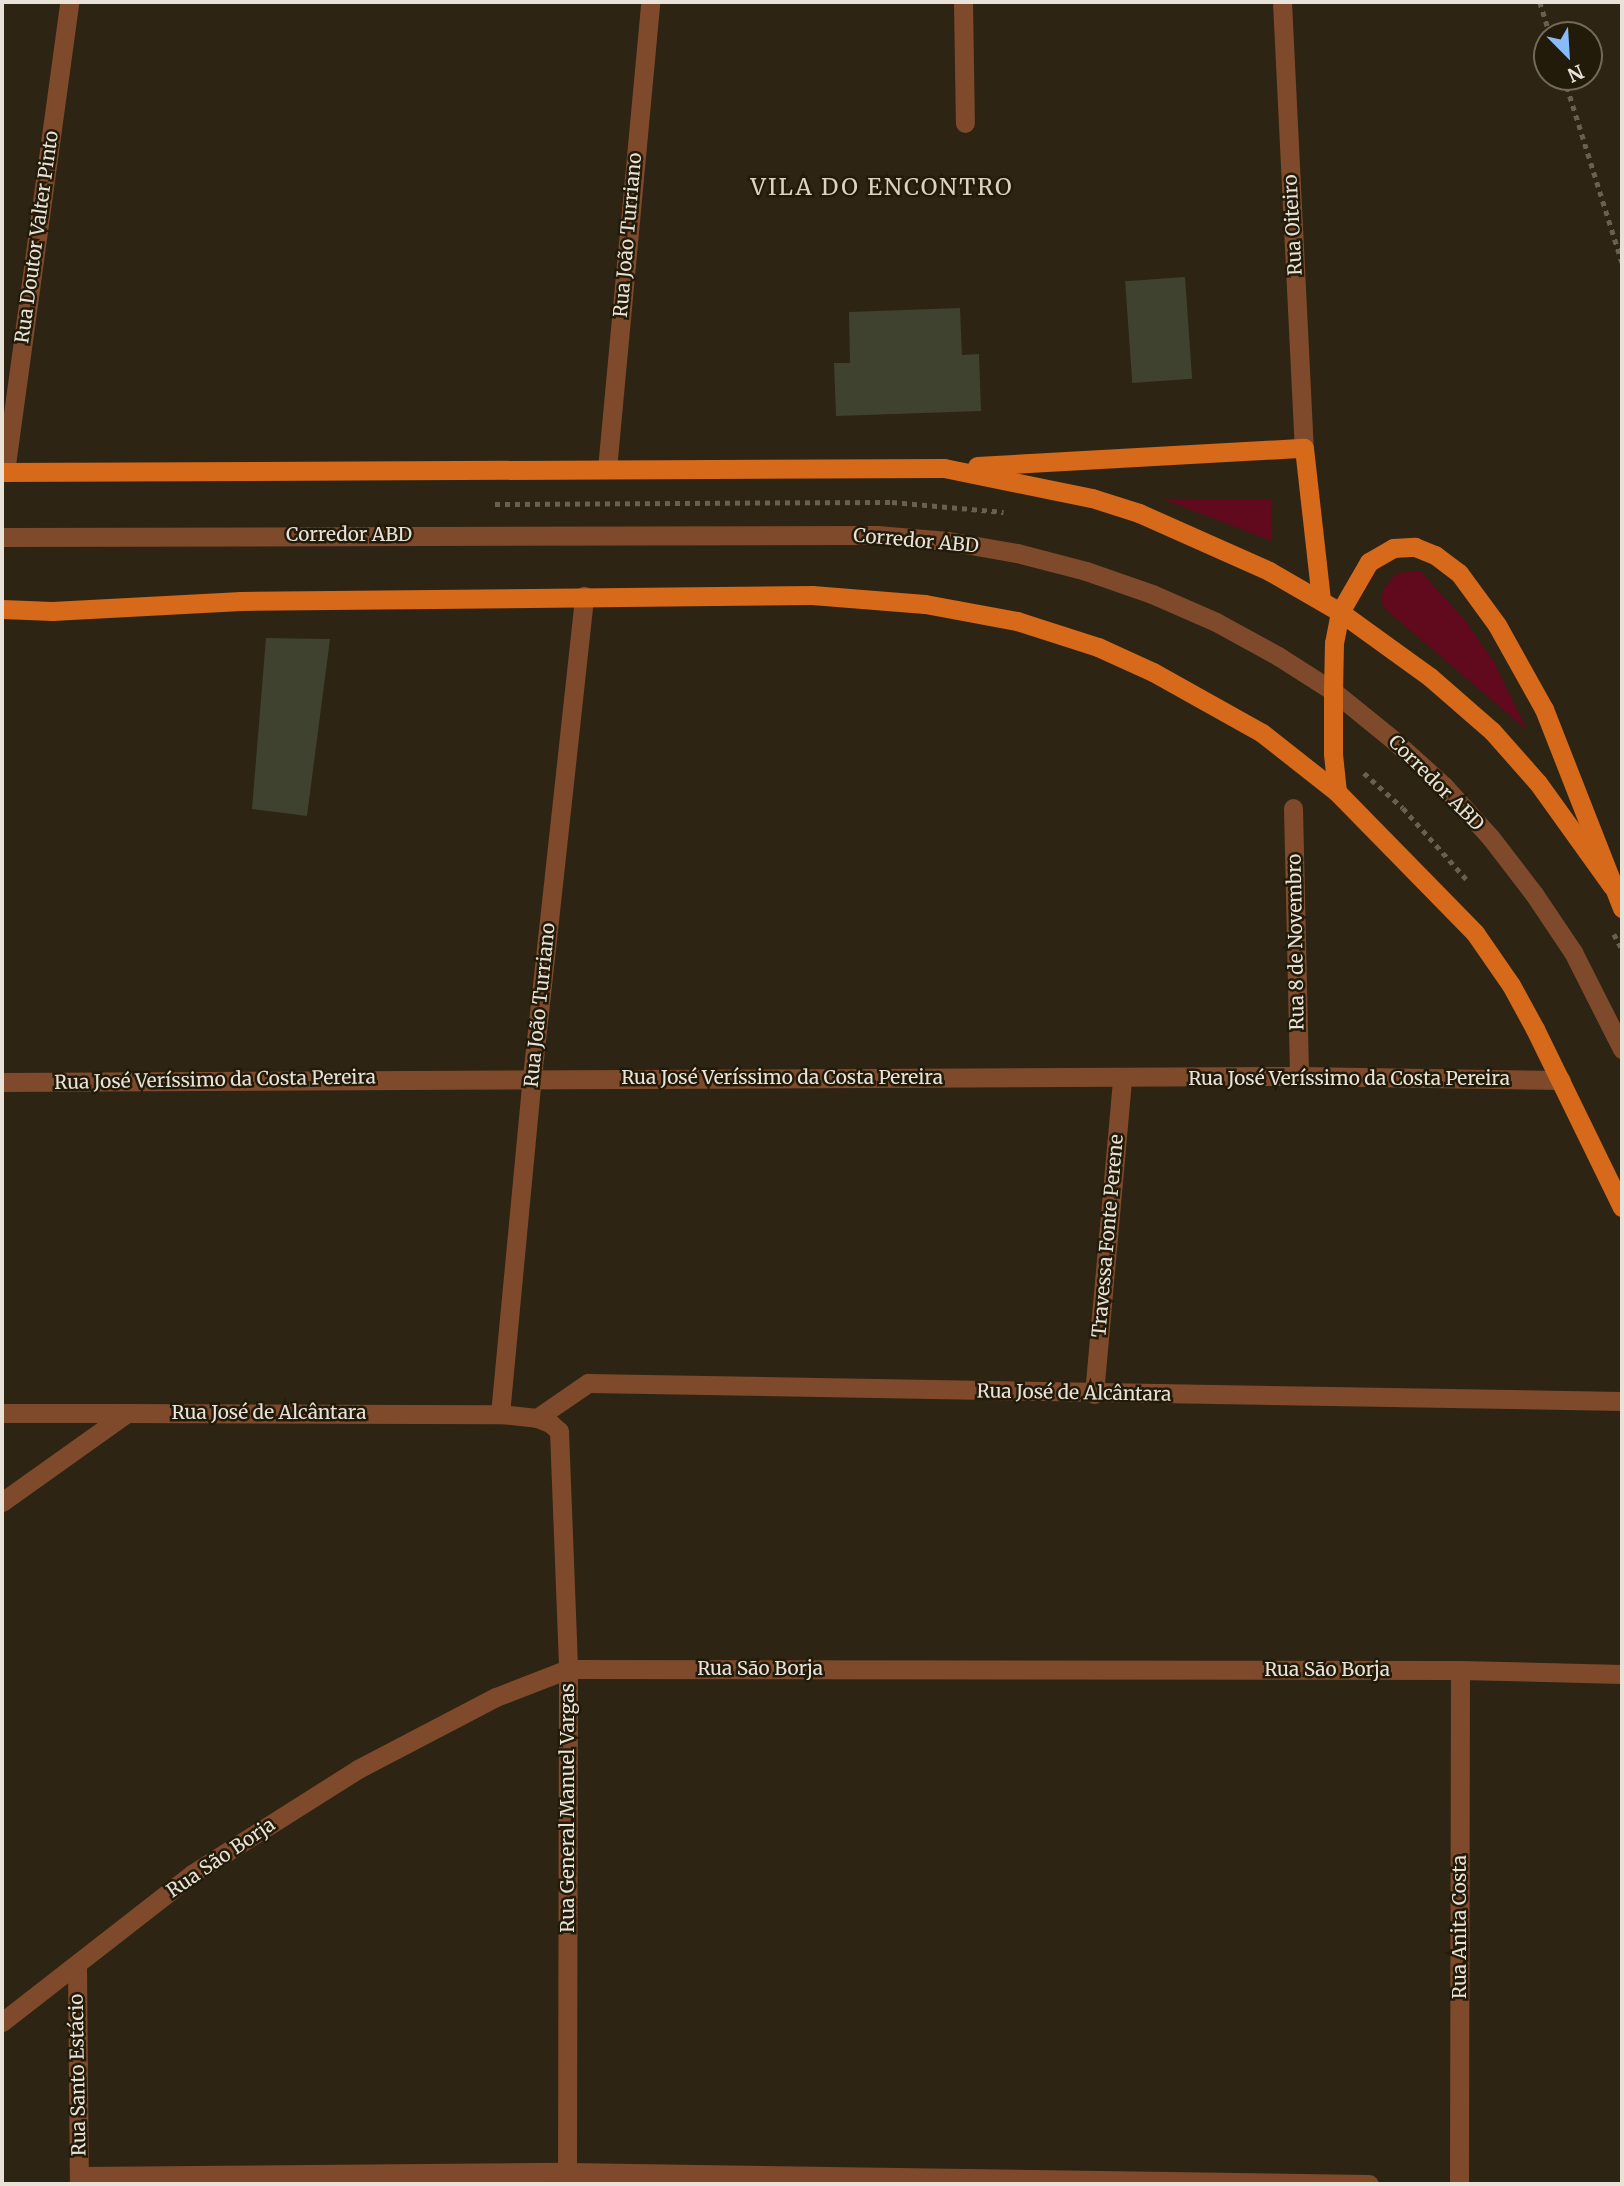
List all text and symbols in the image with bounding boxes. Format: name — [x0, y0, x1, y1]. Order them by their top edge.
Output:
north arrow — [1533, 21, 1603, 91]
text: N — [1564, 59, 1587, 87]
street label: Rua Doutor Valter Pinto — [11, 129, 63, 345]
street label: Rua João Turriano — [609, 152, 647, 318]
district label: VILA DO ENCONTRO — [752, 173, 1012, 201]
street label: Rua Oiteiro — [1279, 174, 1307, 276]
street label: Corredor ABD — [286, 524, 412, 546]
street label: Corredor ABD — [852, 524, 980, 558]
street label: Corredor ABD — [1383, 730, 1489, 836]
street label: Rua 8 de Novembro — [1283, 854, 1309, 1030]
street label: Rua João Turriano — [520, 922, 560, 1088]
street label: Rua José Veríssimo da Costa Pereira — [54, 1066, 376, 1094]
street label: Rua José Veríssimo da Costa Pereira — [621, 1067, 943, 1089]
street label: Rua José Veríssimo da Costa Pereira — [1188, 1068, 1510, 1090]
street label: Travessa Fonte Perene — [1088, 1133, 1128, 1339]
street label: Rua José de Alcântara — [976, 1380, 1172, 1406]
street label: Rua José de Alcântara — [172, 1402, 366, 1424]
street label: Rua São Borja — [697, 1658, 823, 1680]
street label: Rua São Borja — [1264, 1659, 1390, 1681]
street label: Rua General Manuel Vargas — [557, 1683, 579, 1933]
street label: Rua São Borja — [163, 1813, 279, 1903]
street label: Rua Anita Costa — [1449, 1855, 1471, 1999]
street label: Rua Santo Estácio — [65, 1994, 91, 2156]

